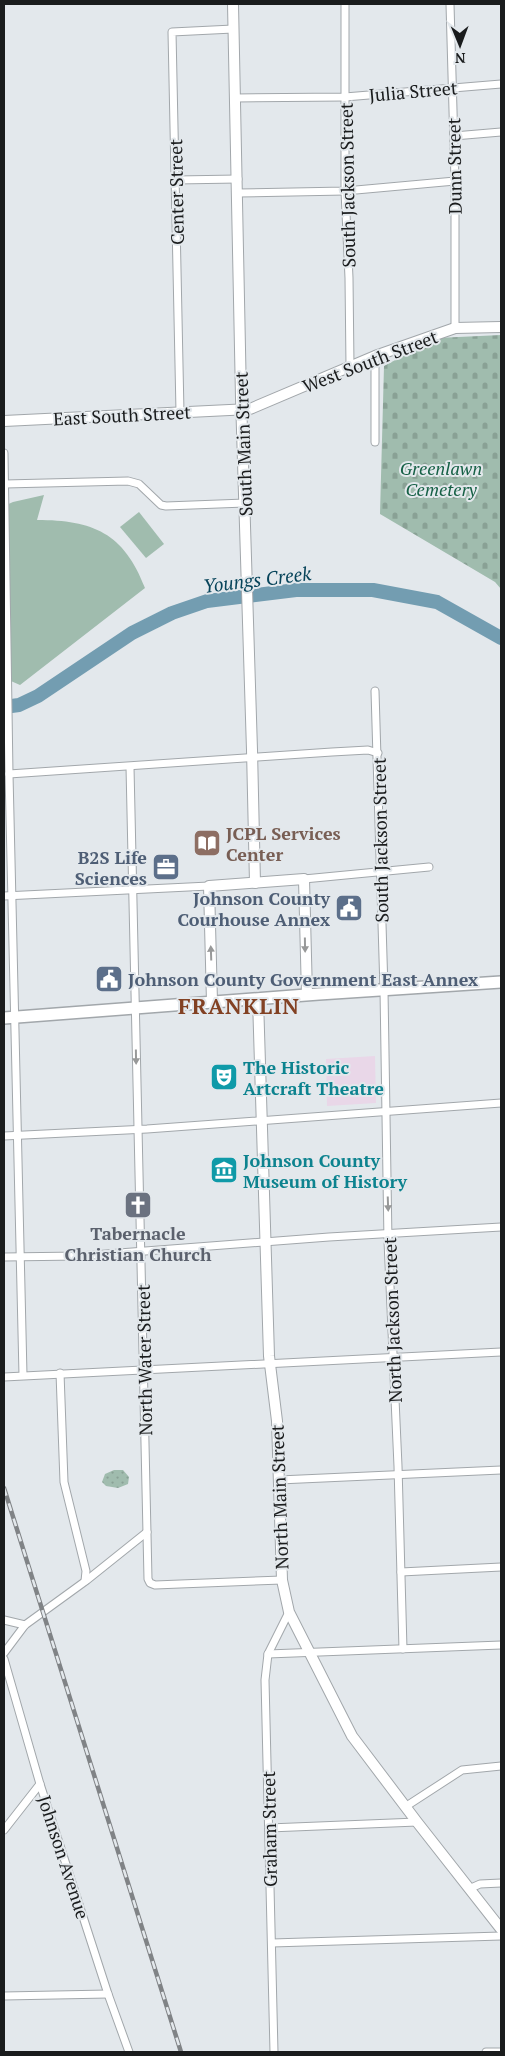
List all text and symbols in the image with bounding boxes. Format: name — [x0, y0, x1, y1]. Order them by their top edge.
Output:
north arrow — [435, 20, 485, 70]
text: N — [454, 49, 466, 68]
street label: Julia Street — [368, 75, 459, 107]
street label: South Jackson Street — [334, 102, 360, 268]
street label: Dunn Street — [441, 117, 467, 215]
street label: Center Street — [163, 139, 189, 245]
street label: West South Street — [299, 324, 441, 398]
street label: South Main Street — [228, 371, 258, 517]
street label: East South Street — [52, 399, 192, 431]
park label: Greenlawn Cemetery — [400, 456, 482, 501]
water label: Youngs Creek — [202, 560, 313, 598]
street label: South Jackson Street — [367, 757, 393, 923]
place label: JCPL Services Center — [226, 821, 341, 866]
library icon: JCPL Services Center — [192, 828, 222, 858]
place label: B2S Life Sciences — [75, 845, 147, 890]
office icon: B2S Life Sciences — [151, 852, 181, 882]
place label: Johnson County Courhouse Annex — [177, 886, 330, 931]
public building icon: Johnson County Courhouse Annex — [334, 893, 364, 923]
one-way arrow — [301, 938, 309, 954]
one-way arrow — [207, 945, 215, 961]
public building icon: Johnson County Government East Annex — [94, 964, 124, 994]
place label: Johnson County Government East Annex — [128, 967, 478, 991]
district label: FRANKLIN — [178, 991, 300, 1020]
one-way arrow — [132, 1049, 140, 1065]
place label: The Historic Artcraft Theatre — [243, 1055, 384, 1100]
theatre icon: The Historic Artcraft Theatre — [209, 1062, 239, 1092]
place label: Johnson County Museum of History — [243, 1148, 407, 1193]
museum icon: Johnson County Museum of History — [209, 1155, 239, 1185]
church icon: Tabernacle Christian Church — [123, 1190, 153, 1220]
one-way arrow — [384, 1196, 392, 1212]
place label: Tabernacle Christian Church — [64, 1221, 212, 1266]
street label: North Jackson Street — [377, 1237, 407, 1403]
street label: North Water Street — [131, 1284, 157, 1436]
street label: North Main Street — [264, 1424, 294, 1570]
street label: Graham Street — [256, 1770, 282, 1887]
street label: Johnson Avenue — [33, 1792, 95, 1922]

